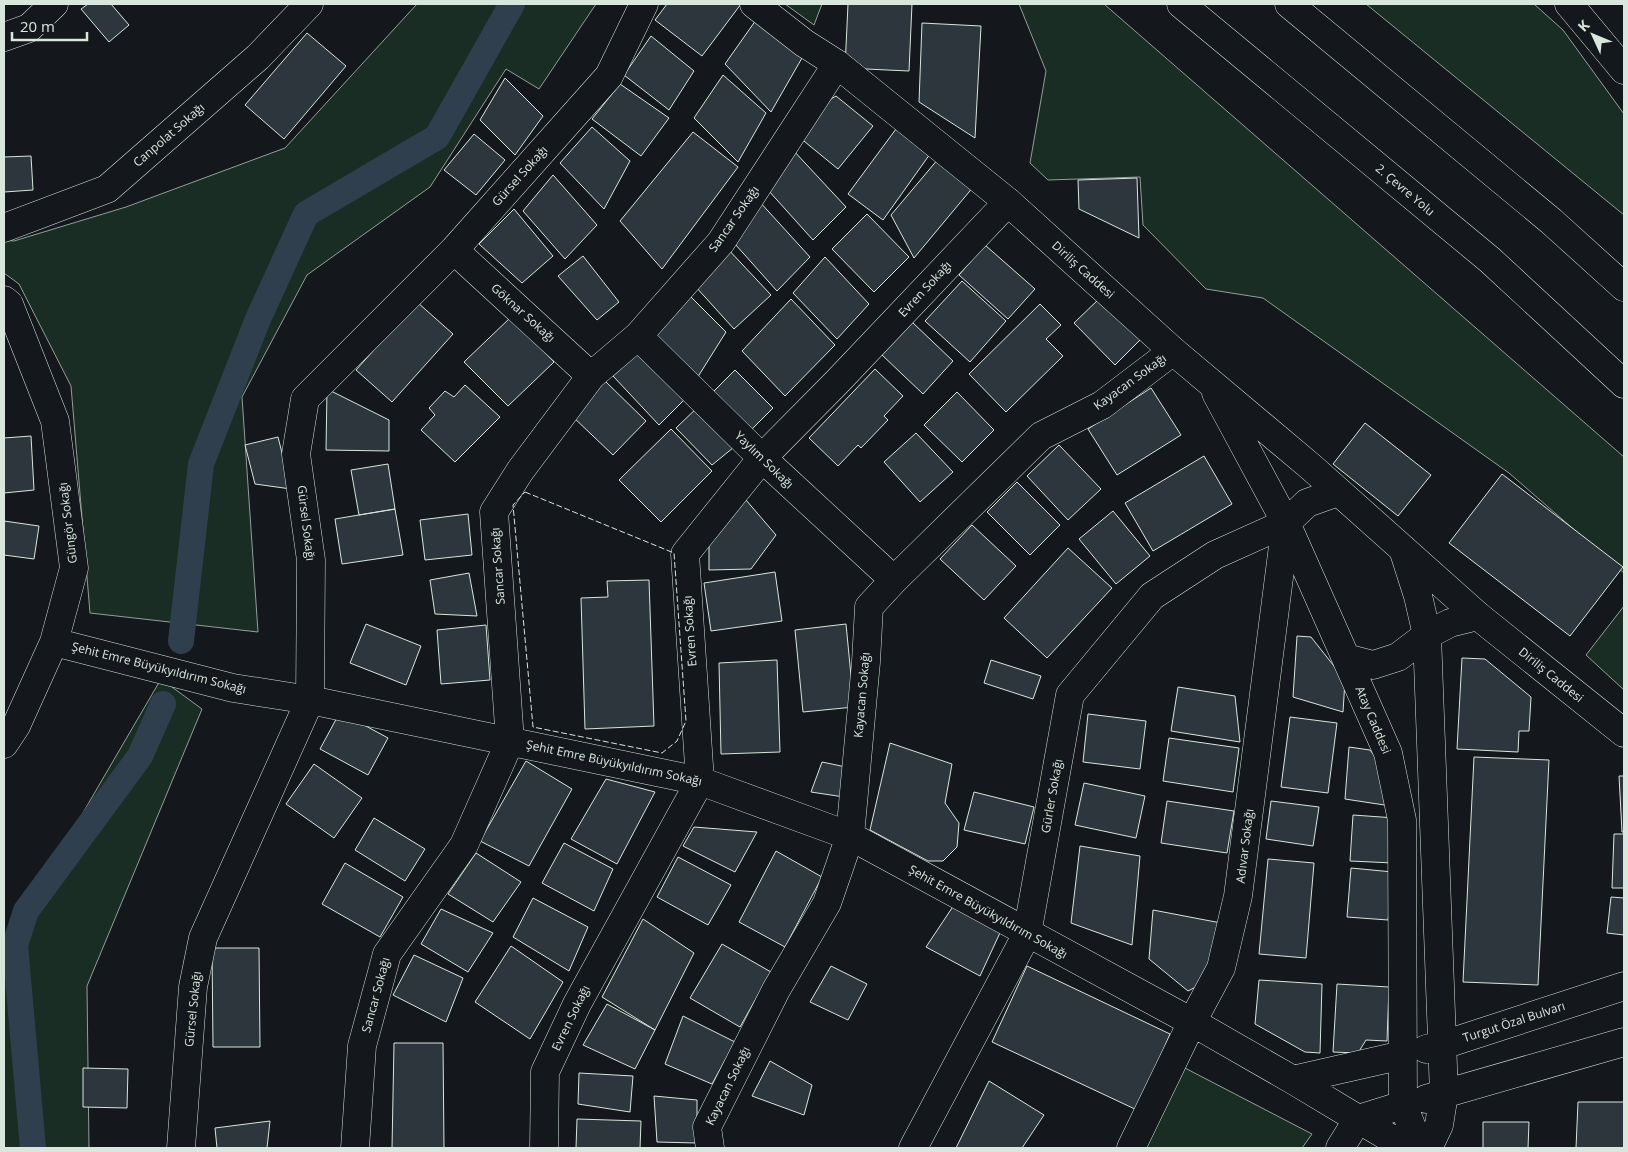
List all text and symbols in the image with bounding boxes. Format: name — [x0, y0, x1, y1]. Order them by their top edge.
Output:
scale bar — [12, 10, 88, 42]
north arrow — [1568, 10, 1618, 60]
text: K — [1573, 15, 1594, 36]
text: 20 m — [20, 16, 55, 36]
street label: Canpolat Sokağı — [129, 99, 208, 170]
street label: Gürsel Sokağı — [488, 142, 551, 210]
street label: 2. Çevre Yolu — [1372, 160, 1439, 219]
street label: Sancar Sokağı — [704, 182, 763, 255]
street label: Diriliş Caddesi — [1048, 237, 1118, 302]
street label: Evren Sokağı — [894, 257, 955, 320]
street label: Göknar Sokağı — [488, 279, 559, 346]
street label: Kayacan Sokağı — [1090, 349, 1169, 414]
street label: Yaylım Sokağı — [731, 427, 798, 492]
street label: Güngör Sokağı — [54, 482, 81, 565]
street label: Gürsel Sokağı — [293, 484, 320, 562]
street label: Sancar Sokağı — [486, 527, 509, 605]
street label: Evren Sokağı — [679, 595, 700, 667]
street label: Şehit Emre Büyükyıldırım Sokağı — [70, 638, 248, 697]
street label: Diriliş Caddesi — [1515, 643, 1587, 706]
street label: Kayacan Sokağı — [849, 651, 874, 738]
street label: Atay Caddesi — [1352, 683, 1395, 756]
street label: Şehit Emre Büyükyıldırım Sokağı — [525, 736, 704, 789]
street label: Gürler Sokağı — [1037, 757, 1066, 834]
street label: Adıvar Sokağı — [1231, 808, 1258, 884]
street label: Şehit Emre Büyükyıldırım Sokağı — [906, 861, 1071, 962]
street label: Sancar Sokağı — [357, 955, 394, 1034]
street label: Gürsel Sokağı — [180, 970, 205, 1048]
street label: Evren Sokağı — [547, 982, 594, 1053]
street label: Turgut Özal Bulvarı — [1461, 997, 1567, 1046]
street label: Kayacan Sokağı — [701, 1043, 754, 1128]

